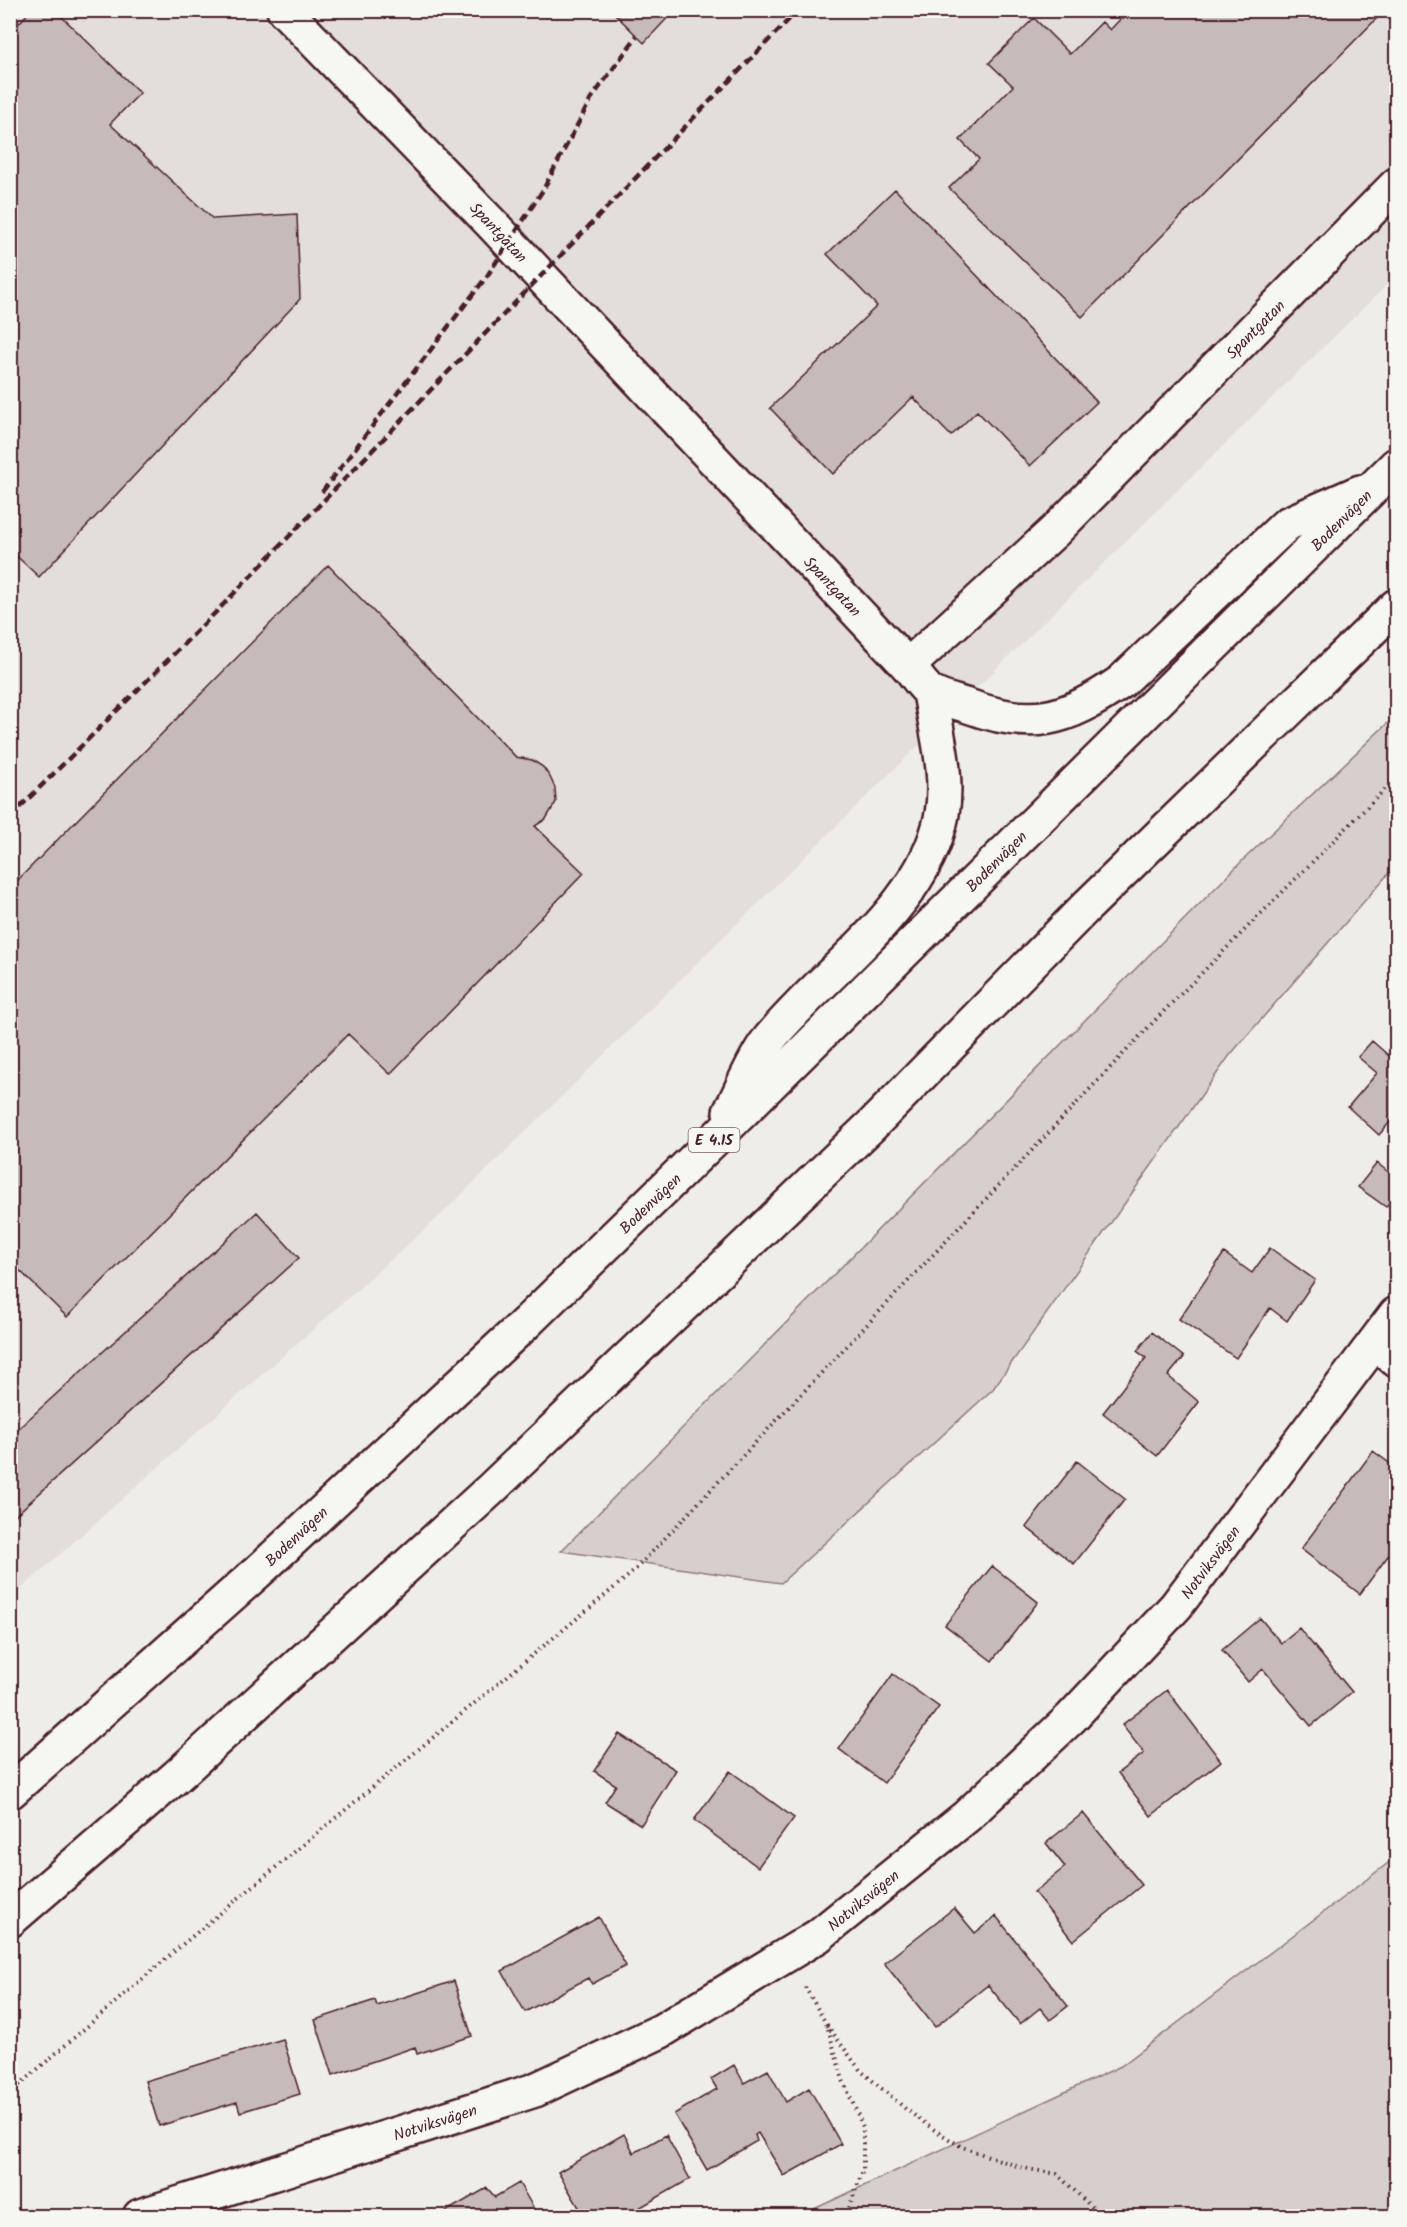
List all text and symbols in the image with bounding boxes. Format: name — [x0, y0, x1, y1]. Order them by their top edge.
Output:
street label: Spantgatan — [463, 197, 533, 269]
street label: Spantgatan — [1220, 294, 1292, 366]
street label: Bodenvägen — [1305, 484, 1379, 558]
street label: Spantgatan — [797, 551, 867, 623]
street label: Bodenvägen — [960, 825, 1034, 899]
road number: E 4.15 — [688, 1128, 740, 1152]
street label: Bodenvägen — [614, 1168, 688, 1240]
street label: Bodenvägen — [260, 1501, 334, 1573]
street label: Notviksvägen — [1175, 1521, 1247, 1605]
street label: Notviksvägen — [822, 1864, 906, 1938]
street label: Notviksvägen — [390, 2098, 481, 2149]

